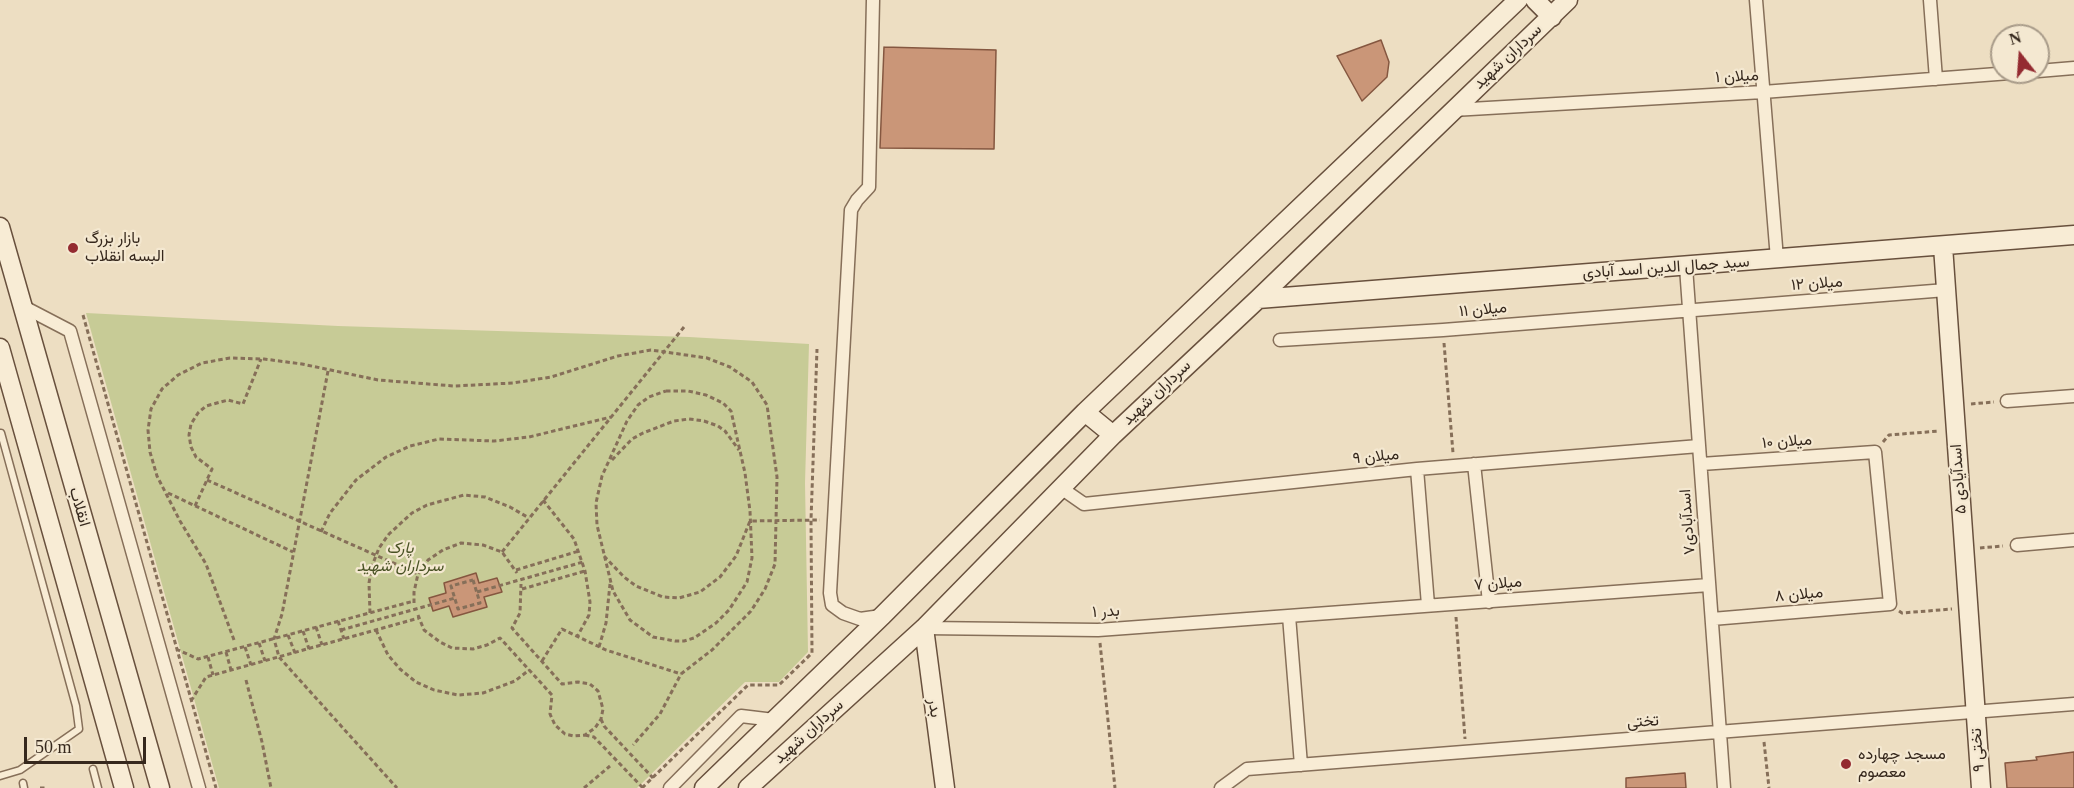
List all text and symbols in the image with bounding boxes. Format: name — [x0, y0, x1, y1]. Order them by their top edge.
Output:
street label: سرداران شهید — [1470, 20, 1546, 94]
north arrow — [1990, 24, 2050, 84]
text: N — [2007, 28, 2023, 48]
street label: میلان ۱ — [1715, 66, 1759, 88]
place label: بازار بزرگ البسه انقلاب — [85, 229, 165, 267]
marker: بازار بزرگ البسه انقلاب — [66, 241, 80, 255]
street label: سید جمال الدین اسد آبادی — [1582, 253, 1750, 283]
street label: میلان ۱۲ — [1790, 273, 1844, 295]
street label: میلان ۱۱ — [1458, 298, 1508, 322]
street label: سرداران شهید — [1119, 356, 1195, 430]
street label: میلان ۱۰ — [1761, 431, 1813, 453]
street label: اسدآیادی ۵ — [1947, 443, 1971, 515]
street label: میلان ۹ — [1352, 445, 1400, 469]
street label: انقلاب — [64, 485, 94, 529]
street label: اسدآبادی۷ — [1676, 489, 1700, 555]
park label: پارک سرداران شهید — [357, 539, 443, 577]
street label: میلان ۷ — [1473, 573, 1523, 595]
street label: میلان ۸ — [1774, 583, 1824, 607]
street label: بدر ۱ — [1092, 602, 1120, 622]
street label: سرداران شهید — [770, 696, 848, 768]
street label: بدر — [923, 697, 945, 719]
street label: تختی — [1626, 711, 1660, 733]
scale bar — [27, 725, 148, 763]
street label: تختی ۹ — [1967, 728, 1989, 772]
text: 50 m — [35, 737, 72, 757]
place label: مسجد چهارده معصوم — [1858, 745, 1946, 783]
marker: مسجد چهارده معصوم — [1839, 757, 1853, 771]

